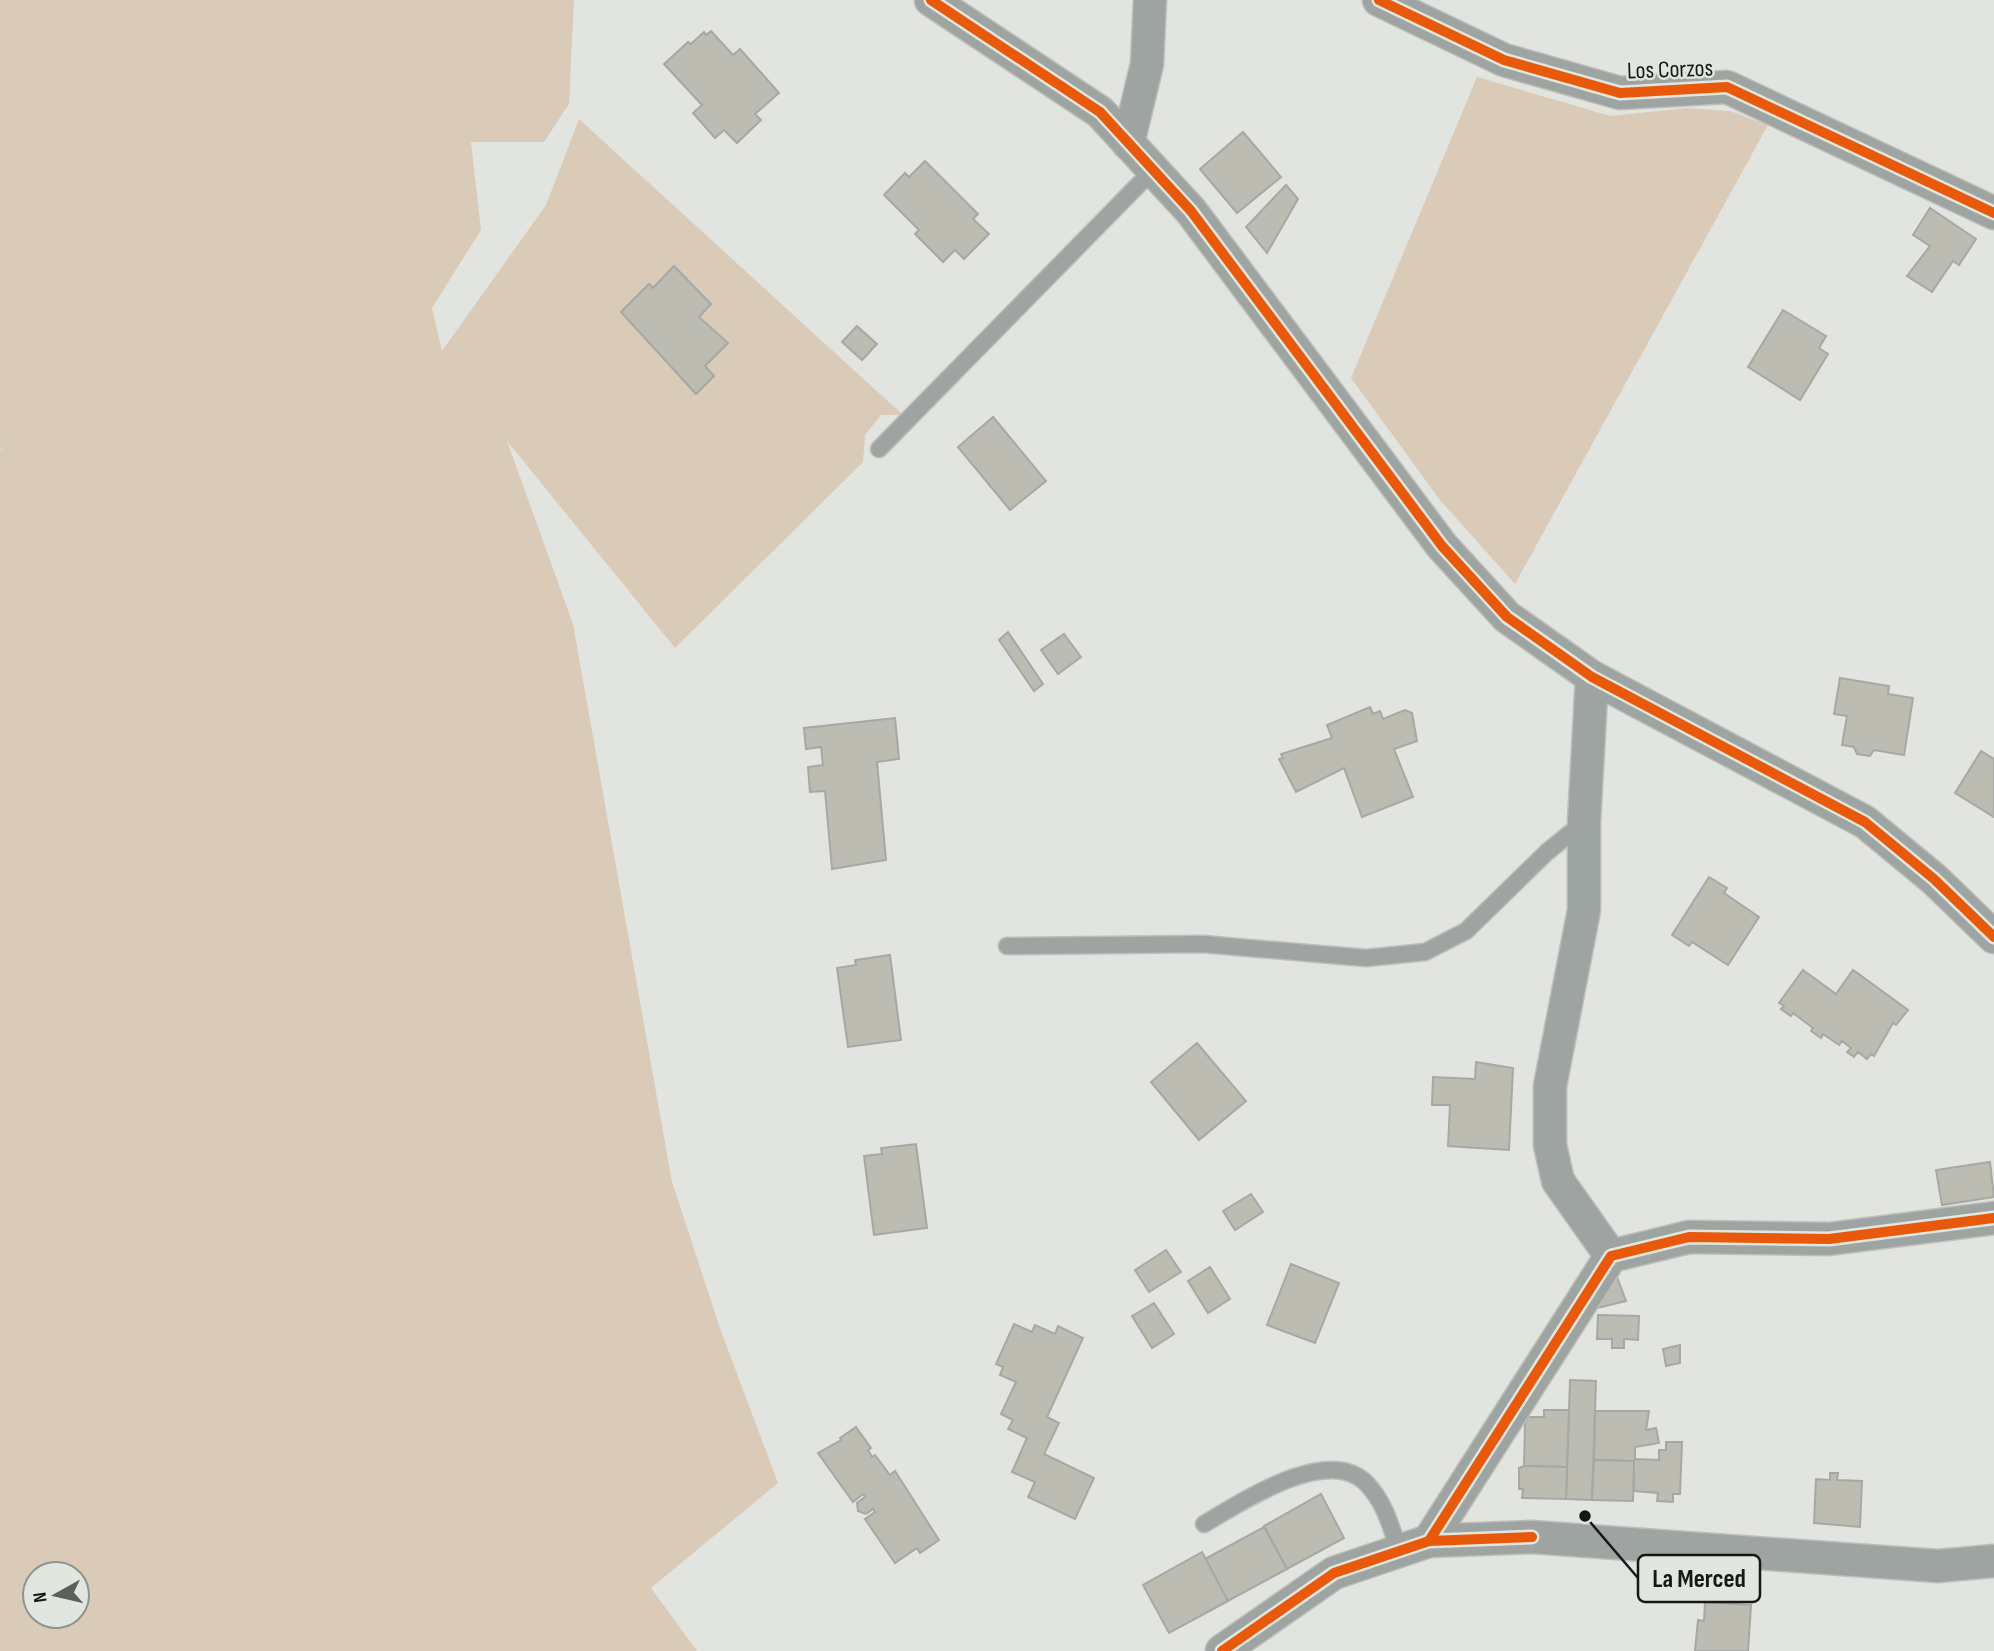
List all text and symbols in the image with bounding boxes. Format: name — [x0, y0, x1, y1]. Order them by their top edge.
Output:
street label: Los Corzos — [1626, 54, 1714, 85]
callout: La Merced — [1638, 1555, 1760, 1602]
north arrow — [21, 1560, 91, 1630]
text: La Merced — [1652, 1564, 1746, 1595]
text: N — [29, 1591, 53, 1604]

